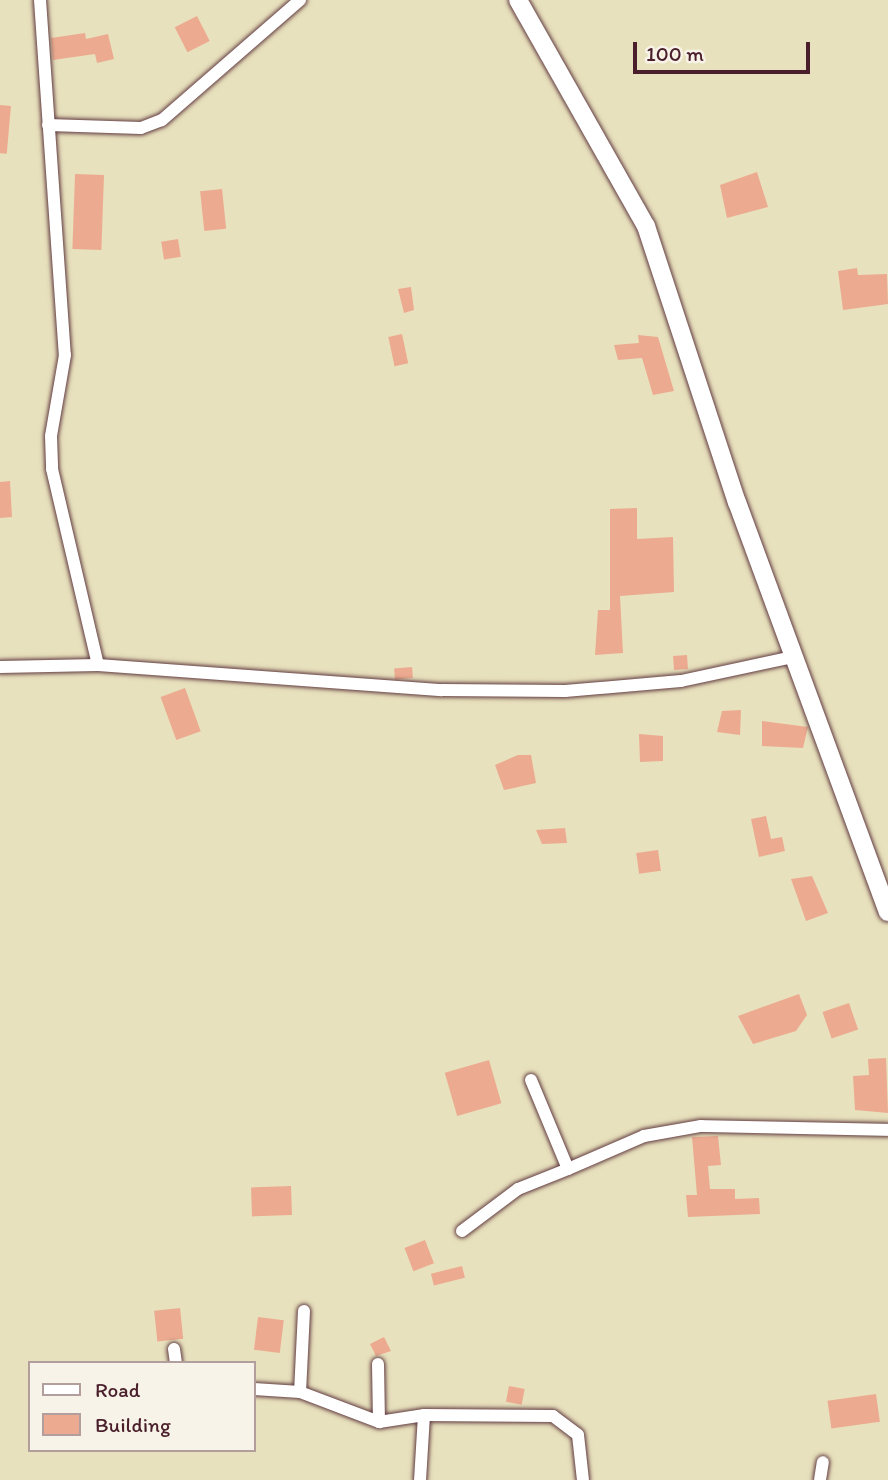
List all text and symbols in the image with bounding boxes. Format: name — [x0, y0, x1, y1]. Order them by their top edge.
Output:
scale bar — [636, 28, 813, 72]
text: 100 m — [646, 41, 704, 66]
legend — [28, 1361, 256, 1452]
text: Road — [95, 1377, 140, 1402]
text: Building — [95, 1412, 171, 1437]

